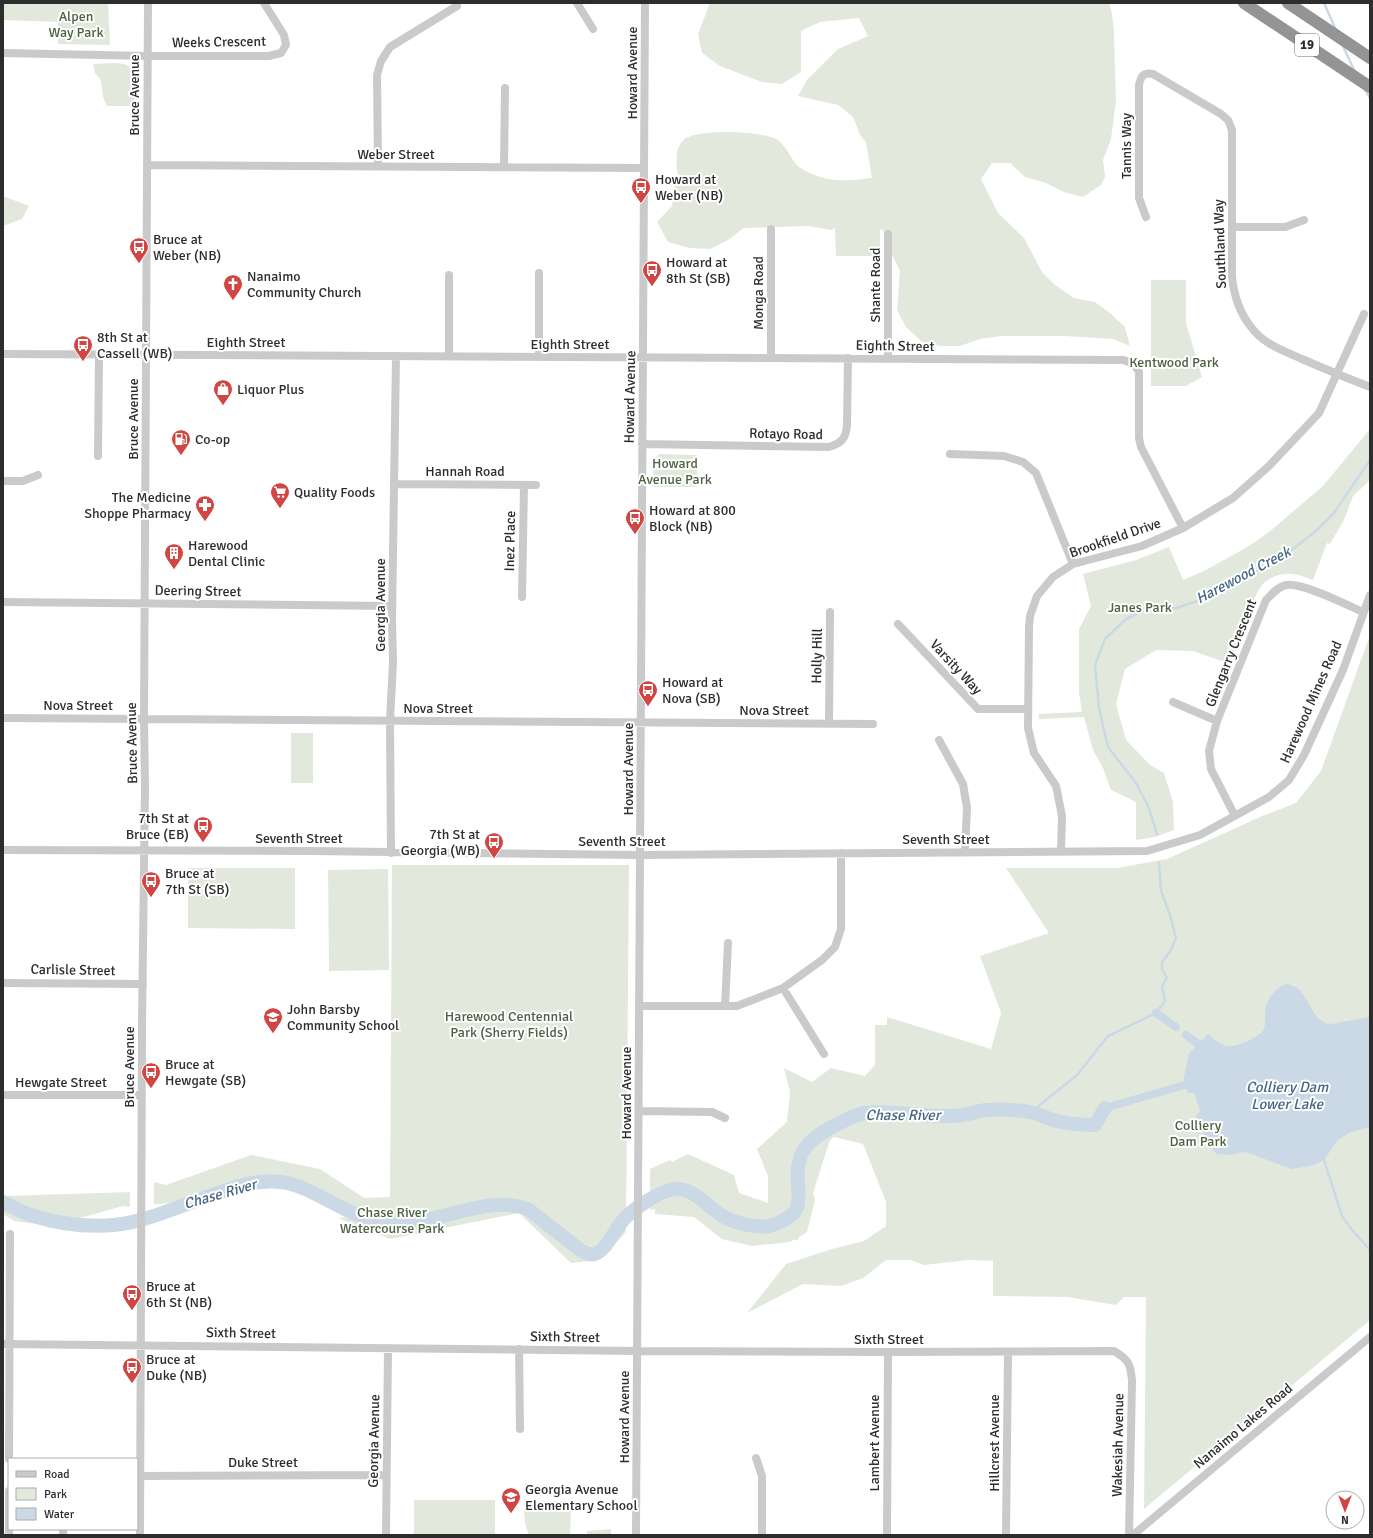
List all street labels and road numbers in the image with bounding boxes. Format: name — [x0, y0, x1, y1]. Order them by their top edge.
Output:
street label: Howard Avenue — [624, 27, 641, 119]
street label: Weeks Crescent — [172, 33, 266, 51]
road number: 19 — [1295, 34, 1319, 56]
street label: Bruce Avenue — [126, 54, 143, 136]
street label: Tannis Way — [1118, 113, 1135, 179]
street label: Weber Street — [357, 146, 435, 163]
street label: Southland Way — [1210, 199, 1230, 289]
street label: Shante Road — [867, 248, 884, 322]
street label: Monga Road — [750, 256, 767, 330]
street label: Eighth Street — [207, 334, 286, 351]
street label: Eighth Street — [531, 336, 610, 353]
street label: Eighth Street — [855, 337, 935, 355]
street label: Howard Avenue — [621, 350, 639, 444]
street label: Bruce Avenue — [125, 378, 142, 460]
street label: Rotayo Road — [749, 425, 823, 443]
street label: Hannah Road — [425, 463, 505, 480]
street label: Inez Place — [501, 510, 519, 572]
street label: Brookfield Drive — [1067, 514, 1163, 562]
street label: Georgia Avenue — [372, 558, 389, 652]
street label: Deering Street — [154, 582, 242, 600]
street label: Glengarry Crescent — [1202, 596, 1260, 709]
street label: Holly Hill — [808, 628, 826, 684]
street label: Varsity Way — [926, 636, 986, 698]
street label: Harewood Mines Road — [1276, 638, 1346, 766]
street label: Nova Street — [43, 697, 113, 714]
street label: Nova Street — [403, 700, 473, 717]
street label: Bruce Avenue — [123, 702, 141, 784]
street label: Nova Street — [739, 702, 809, 719]
street label: Howard Avenue — [620, 723, 637, 815]
street label: Seventh Street — [255, 830, 343, 847]
street label: Seventh Street — [902, 831, 990, 848]
street label: Seventh Street — [578, 833, 666, 850]
street label: Carlisle Street — [30, 961, 116, 979]
street label: Bruce Avenue — [121, 1026, 138, 1108]
street label: Howard Avenue — [618, 1047, 635, 1139]
street label: Hewgate Street — [15, 1074, 107, 1091]
street label: Sixth Street — [206, 1324, 276, 1342]
street label: Sixth Street — [530, 1328, 600, 1346]
street label: Sixth Street — [854, 1331, 924, 1348]
street label: Howard Avenue — [616, 1371, 633, 1463]
street label: Nanaimo Lakes Road — [1190, 1380, 1296, 1472]
street label: Wakesiah Avenue — [1109, 1393, 1127, 1497]
street label: Georgia Avenue — [365, 1394, 383, 1488]
street label: Lambert Avenue — [866, 1394, 883, 1492]
street label: Hillcrest Avenue — [986, 1394, 1003, 1492]
street label: Duke Street — [228, 1454, 298, 1471]

